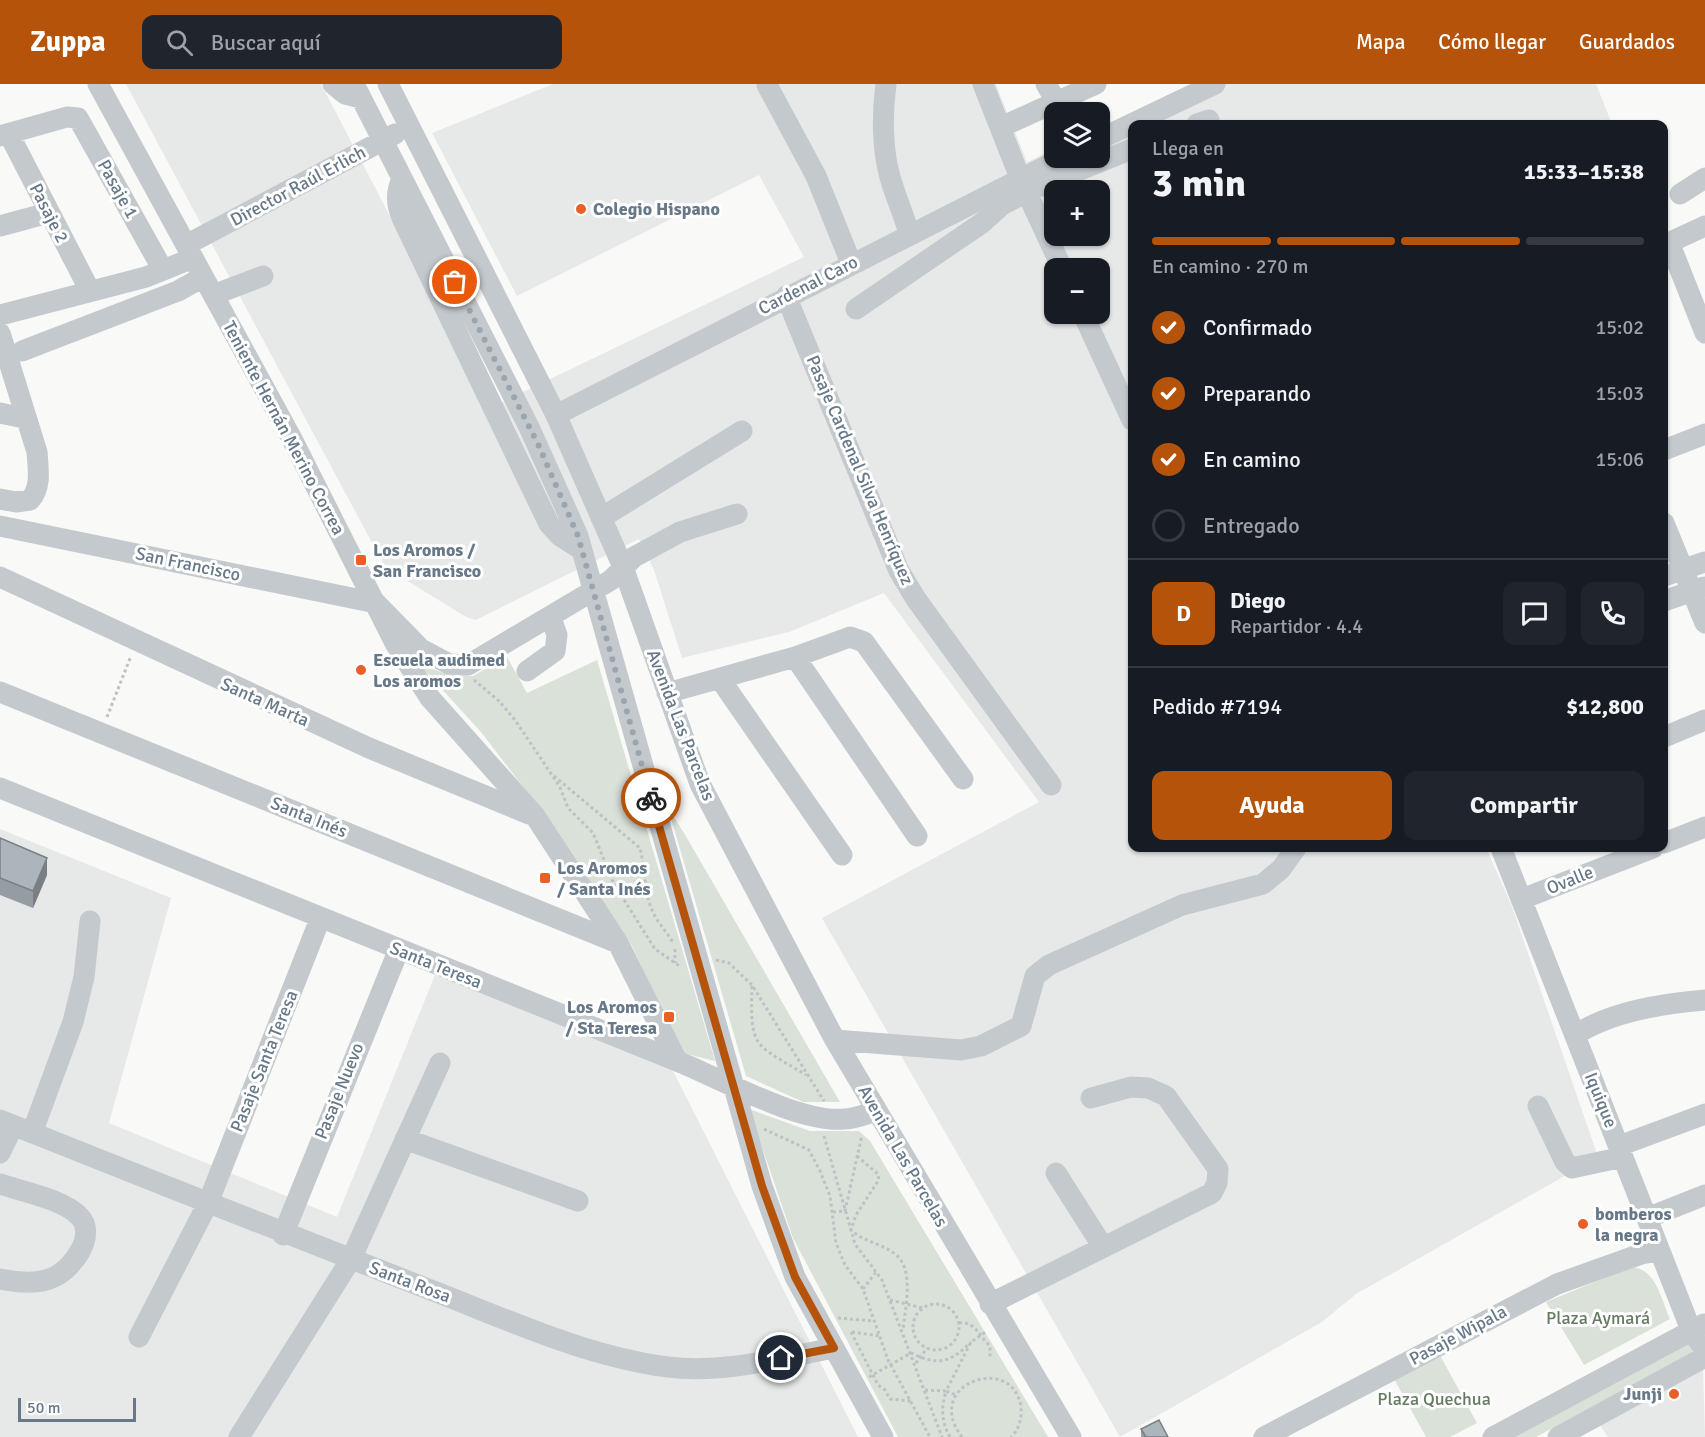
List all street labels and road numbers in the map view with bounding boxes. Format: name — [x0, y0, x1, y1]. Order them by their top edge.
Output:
street label: Director Raúl Erlich — [226, 141, 370, 231]
street label: Pasaje 1 — [93, 156, 143, 222]
street label: Pasaje 2 — [25, 180, 73, 246]
street label: Cardenal Caro — [755, 251, 861, 319]
street label: Teniente Hernán Merino Correa — [218, 317, 350, 539]
street label: Pasaje Cardenal Silva Henríquez — [802, 352, 918, 588]
street label: San Francisco — [134, 542, 242, 586]
street label: Avenida Las Parcelas — [642, 646, 720, 804]
street label: Santa Marta — [217, 673, 313, 731]
street label: Santa Inés — [268, 792, 350, 842]
street label: Ovalle — [1543, 861, 1597, 899]
street label: Santa Teresa — [387, 937, 485, 993]
street label: Pasaje Santa Teresa — [226, 987, 302, 1135]
street label: Pasaje Nuevo — [310, 1040, 368, 1142]
street label: Iquique — [1580, 1069, 1622, 1131]
street label: Avenida Las Parcelas — [853, 1081, 953, 1231]
street label: Santa Rosa — [366, 1256, 454, 1308]
street label: Pasaje Wipala — [1405, 1300, 1511, 1370]

